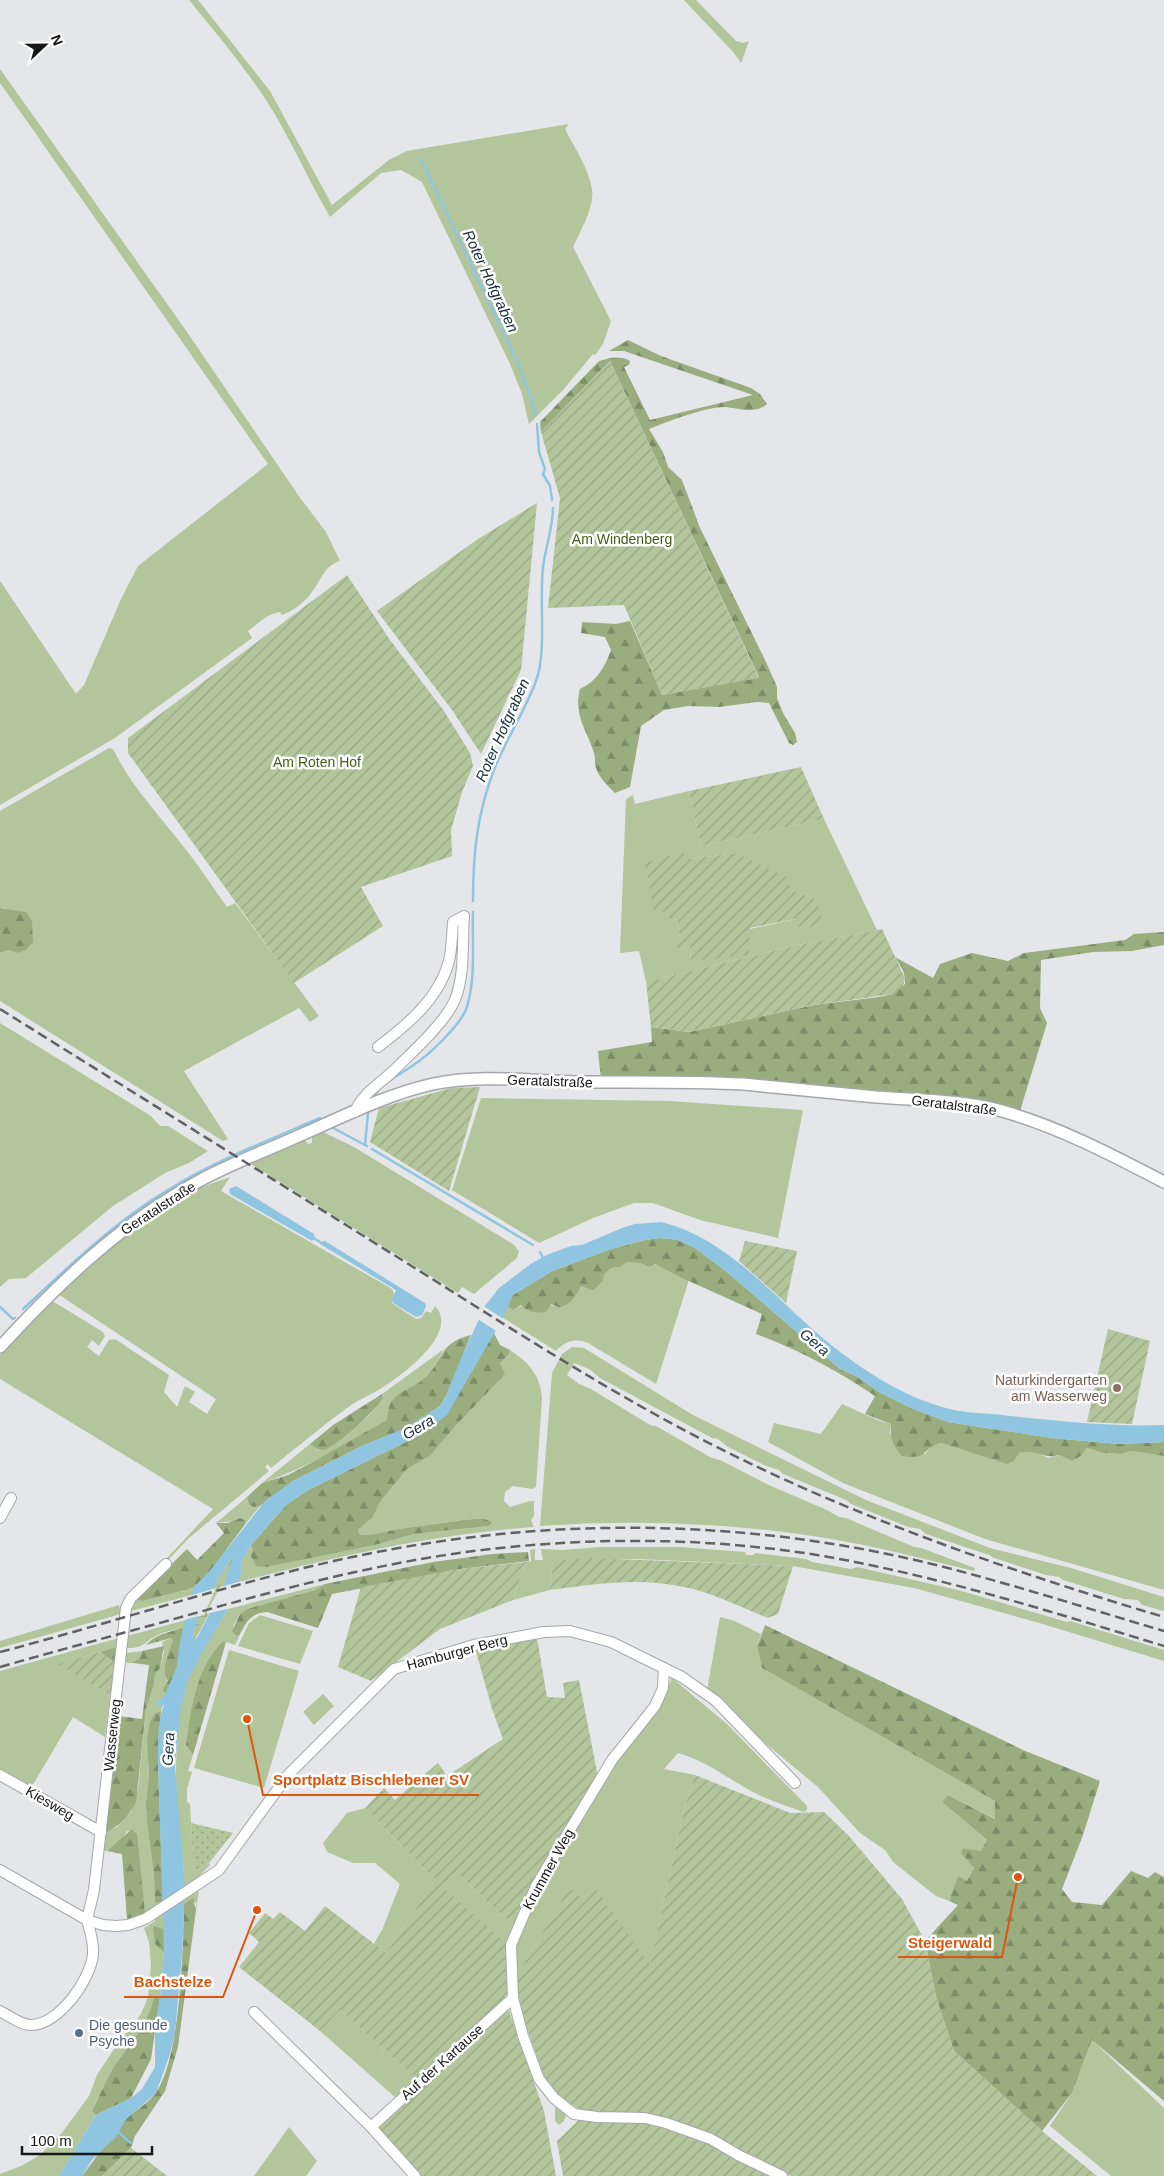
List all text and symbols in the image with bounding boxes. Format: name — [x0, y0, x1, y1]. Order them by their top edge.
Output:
north arrow — [20, 20, 70, 70]
text: N — [48, 32, 66, 48]
water label: Roter Hofgraben — [460, 227, 522, 335]
park label: Am Windenberg — [572, 531, 672, 547]
water label: Roter Hofgraben — [472, 676, 532, 784]
park label: Am Roten Hof — [273, 754, 361, 770]
street label: Geratalstraße — [507, 1072, 593, 1090]
street label: Geratalstraße — [911, 1092, 998, 1118]
street label: Geratalstraße — [118, 1178, 198, 1238]
water label: Gera — [797, 1325, 833, 1359]
place label: Naturkindergarten am Wasserweg — [995, 1372, 1107, 1404]
marker: Naturkindergarten am Wasserweg — [1111, 1382, 1123, 1394]
water label: Gera — [399, 1411, 437, 1443]
street label: Hamburger Berg — [405, 1631, 509, 1673]
street label: Wasserweg — [100, 1698, 124, 1772]
water label: Gera — [159, 1732, 177, 1766]
callout: Sportplatz Bischlebener SV — [263, 1765, 479, 1795]
text: Sportplatz Bischlebener SV — [273, 1771, 469, 1788]
street label: Kiesweg — [23, 1783, 77, 1823]
street label: Krummer Weg — [519, 1826, 577, 1912]
callout: Steigerwald — [898, 1927, 1002, 1957]
text: Steigerwald — [908, 1934, 992, 1951]
callout: Bachstelze — [124, 1967, 223, 1997]
text: Bachstelze — [134, 1973, 212, 1990]
place label: Die gesunde Psyche — [89, 2017, 168, 2049]
street label: Auf der Kartause — [398, 2021, 487, 2103]
marker: Die gesunde Psyche — [73, 2027, 85, 2039]
scale bar — [22, 2124, 152, 2156]
text: 100 m — [30, 2132, 72, 2149]

